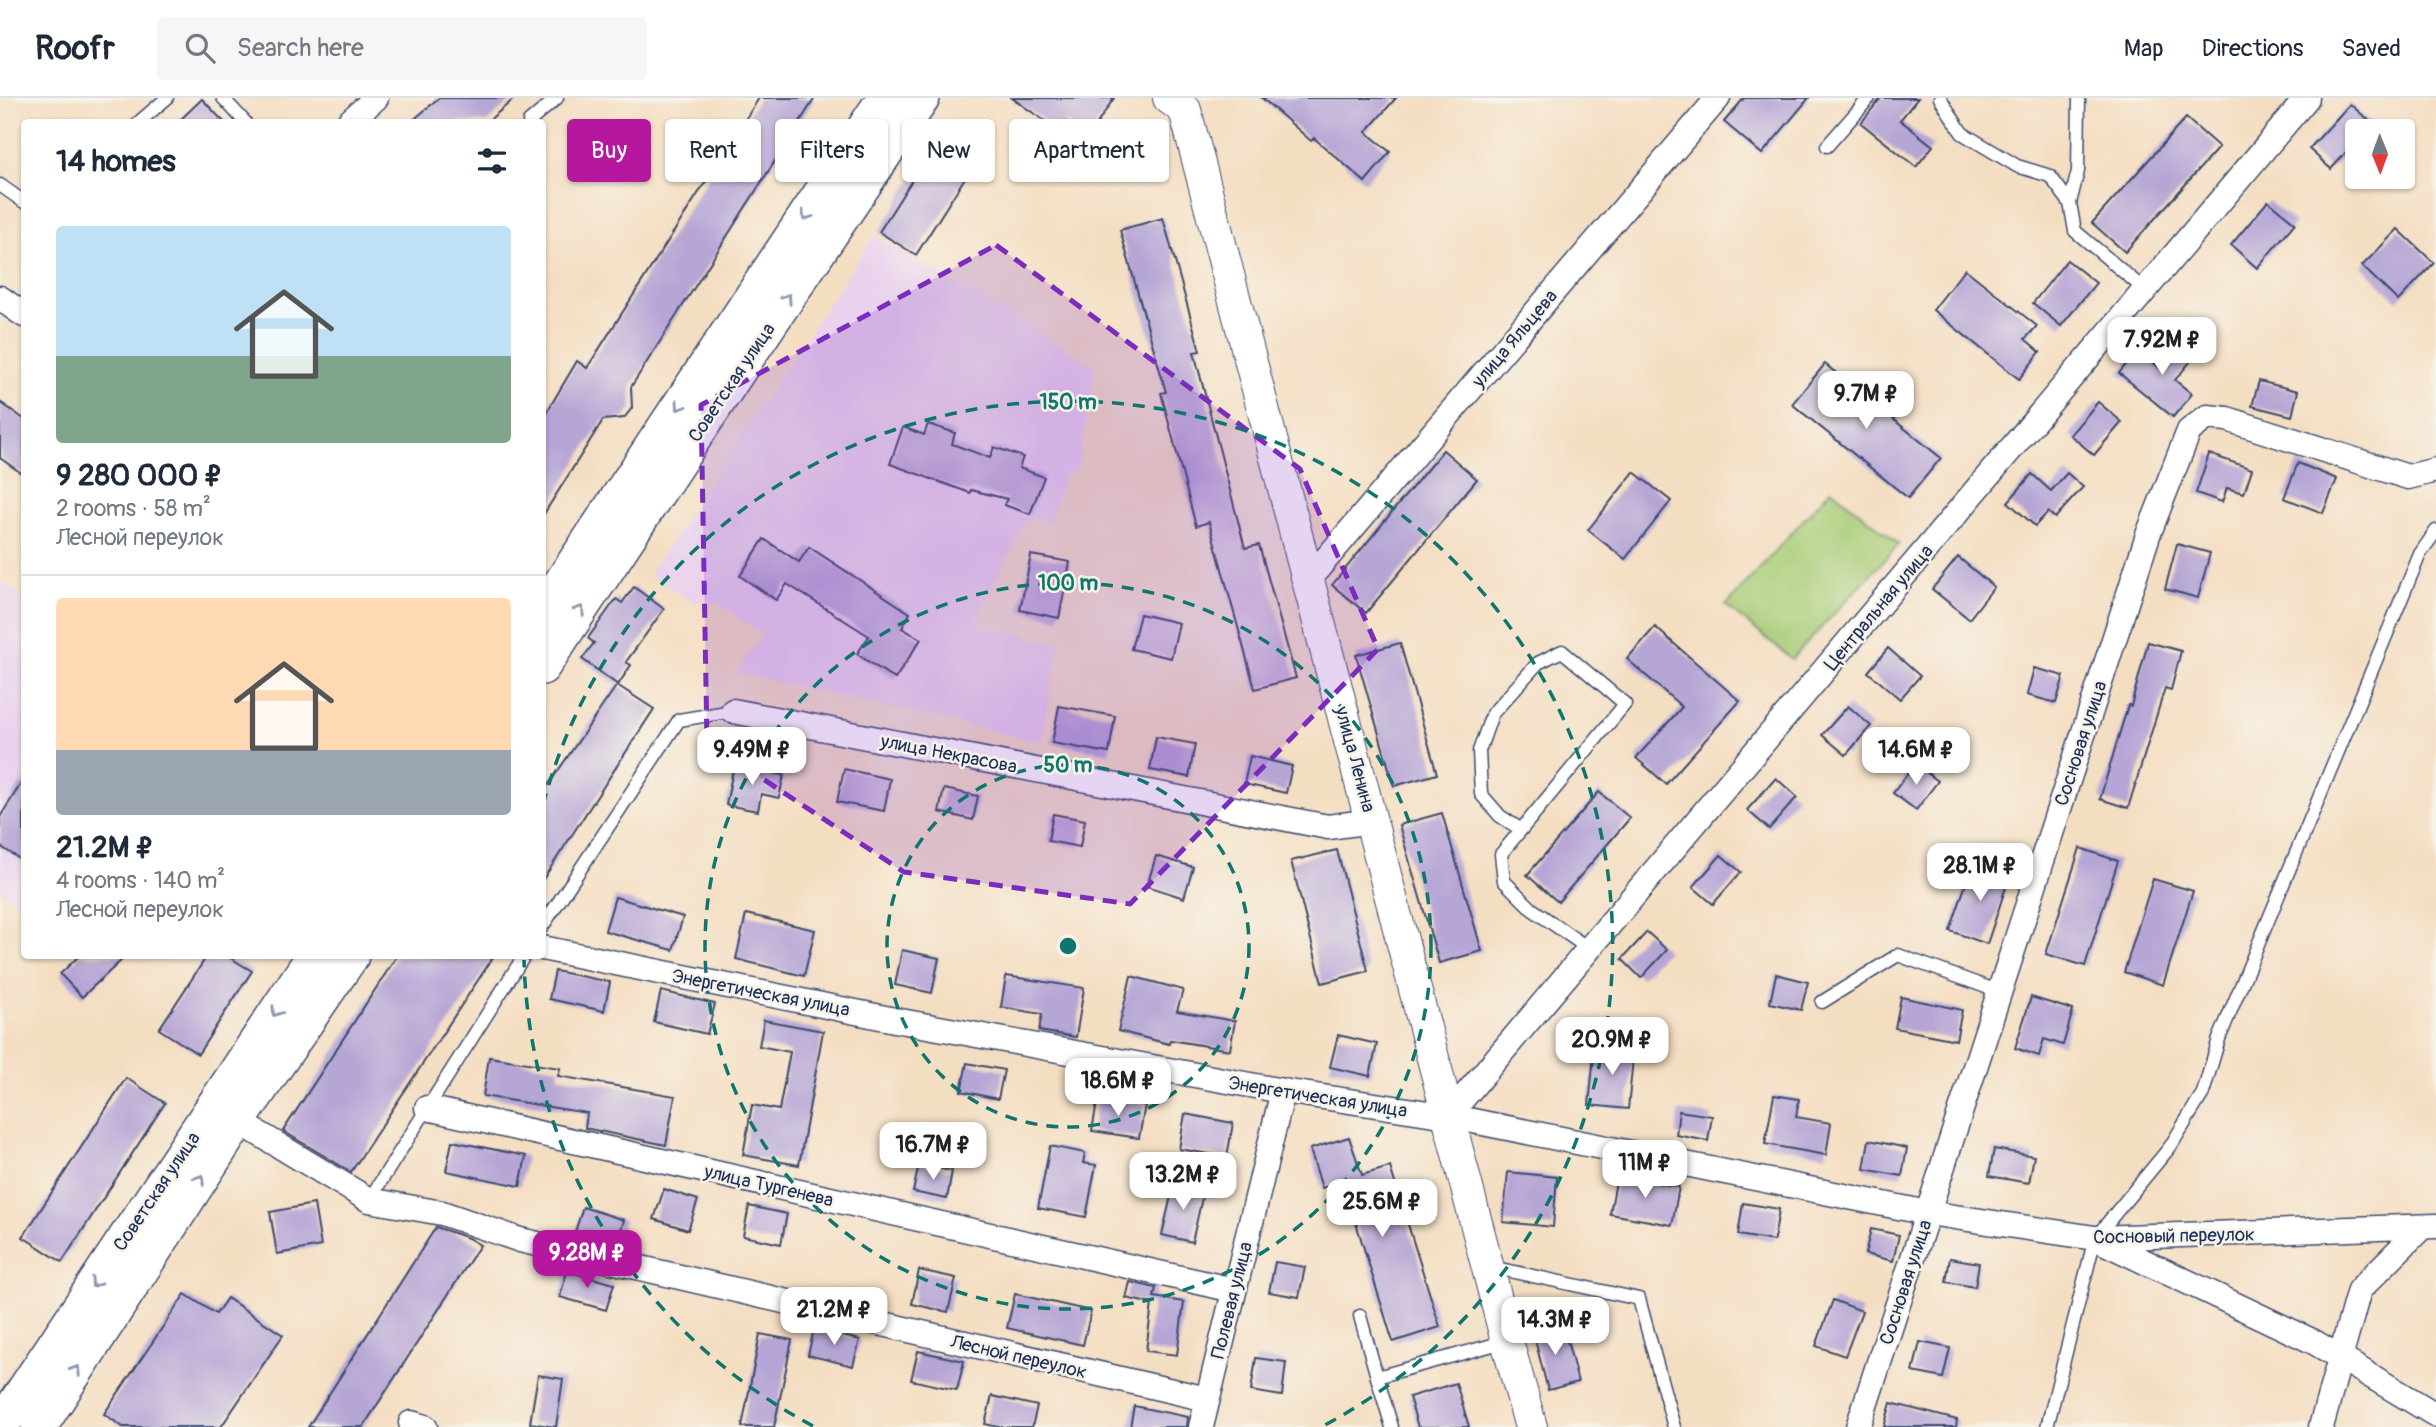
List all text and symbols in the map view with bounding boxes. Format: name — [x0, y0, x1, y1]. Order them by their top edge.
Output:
search box — [157, 17, 647, 80]
text: Roofr — [35, 28, 115, 69]
icon: search — [181, 29, 219, 67]
text: Search here — [237, 32, 364, 64]
text: Map — [2124, 34, 2164, 63]
text: Directions — [2202, 34, 2303, 63]
text: Saved — [2341, 34, 2401, 63]
chip: Buy — [567, 119, 651, 182]
chip: Rent — [665, 119, 761, 182]
chip: Filters — [775, 119, 888, 182]
chip: New — [902, 119, 995, 182]
chip: Apartment — [1009, 119, 1169, 182]
north arrow — [2345, 119, 2415, 189]
map controls — [2345, 119, 2415, 189]
icon: filters — [473, 142, 511, 180]
text: 14 homes — [56, 143, 176, 180]
one-way arrow — [802, 208, 814, 221]
icon: home — [221, 271, 347, 397]
street label: улица Яльцева — [1466, 285, 1563, 393]
one-way arrow — [779, 293, 791, 306]
pin: 7.92M ₽ — [2097, 317, 2227, 377]
street label: Советская улица — [683, 318, 781, 447]
text: 7.92M ₽ — [2123, 325, 2201, 354]
pin: 9.7M ₽ — [1809, 372, 1923, 431]
text: 9.7M ₽ — [1834, 379, 1898, 408]
text: 150 m — [1039, 389, 1097, 416]
one-way arrow — [676, 398, 689, 411]
text: 9 280 000 ₽ — [56, 457, 223, 494]
text: 2 rooms · 58 m² — [56, 494, 211, 523]
text: Лесной переулок — [56, 523, 224, 552]
street label: Центральная улица — [1819, 540, 1939, 676]
text: 100 m — [1038, 570, 1098, 597]
one-way arrow — [572, 605, 584, 618]
icon: home — [221, 643, 347, 769]
street label: Сосновая улица — [2049, 678, 2112, 809]
street label: улица Ленина — [1329, 703, 1381, 815]
pin: 9.49M ₽ — [687, 728, 817, 787]
pin: 14.6M ₽ — [1851, 728, 1981, 787]
street label: улица Некрасова — [878, 729, 1019, 779]
text: 9.49M ₽ — [713, 735, 791, 764]
text: 14.6M ₽ — [1878, 735, 1954, 764]
text: 50 m — [1044, 752, 1093, 779]
text: 21.2M ₽ — [56, 829, 154, 866]
pin: 28.1M ₽ — [1915, 844, 2045, 903]
text: 28.1M ₽ — [1943, 851, 2017, 880]
text: 4 rooms · 140 m² — [56, 866, 225, 895]
text: Лесной переулок — [56, 895, 224, 924]
centre of rings — [1056, 934, 1080, 958]
street label: Энергетическая улица — [670, 964, 852, 1022]
one-way arrow — [271, 1004, 284, 1017]
pin: 20.9M ₽ — [1547, 1018, 1677, 1077]
text: 20.9M ₽ — [1572, 1025, 1652, 1054]
pin: 18.6M ₽ — [1053, 1058, 1183, 1118]
text: 18.6M ₽ — [1081, 1066, 1155, 1095]
street label: Энергетическая улица — [1227, 1071, 1409, 1123]
pin: 16.7M ₽ — [868, 1122, 998, 1182]
street label: Советская улица — [108, 1127, 206, 1256]
text: 16.7M ₽ — [896, 1130, 970, 1159]
pin: 11M ₽ — [1596, 1140, 1694, 1200]
text: 11M ₽ — [1618, 1148, 1672, 1177]
pin: 13.2M ₽ — [1118, 1152, 1248, 1212]
street label: улица Тургенева — [701, 1159, 836, 1213]
text: 13.2M ₽ — [1145, 1160, 1221, 1189]
one-way arrow — [192, 1174, 204, 1187]
pin: 25.6M ₽ — [1317, 1180, 1447, 1239]
text: 25.6M ₽ — [1342, 1187, 1422, 1216]
street label: Сосновая улица — [1874, 1217, 1937, 1348]
street label: Сосновый переулок — [2093, 1223, 2255, 1249]
pin: 9.28M ₽ — [522, 1230, 652, 1290]
text: 9.28M ₽ — [549, 1238, 625, 1267]
street label: Полевая улица — [1206, 1239, 1258, 1361]
one-way arrow — [91, 1275, 104, 1288]
pin: 21.2M ₽ — [769, 1288, 899, 1347]
text: 21.2M ₽ — [796, 1295, 872, 1324]
pin: 14.3M ₽ — [1490, 1298, 1620, 1357]
text: 14.3M ₽ — [1517, 1305, 1593, 1334]
street label: Лесной переулок — [947, 1329, 1089, 1384]
one-way arrow — [68, 1365, 80, 1378]

